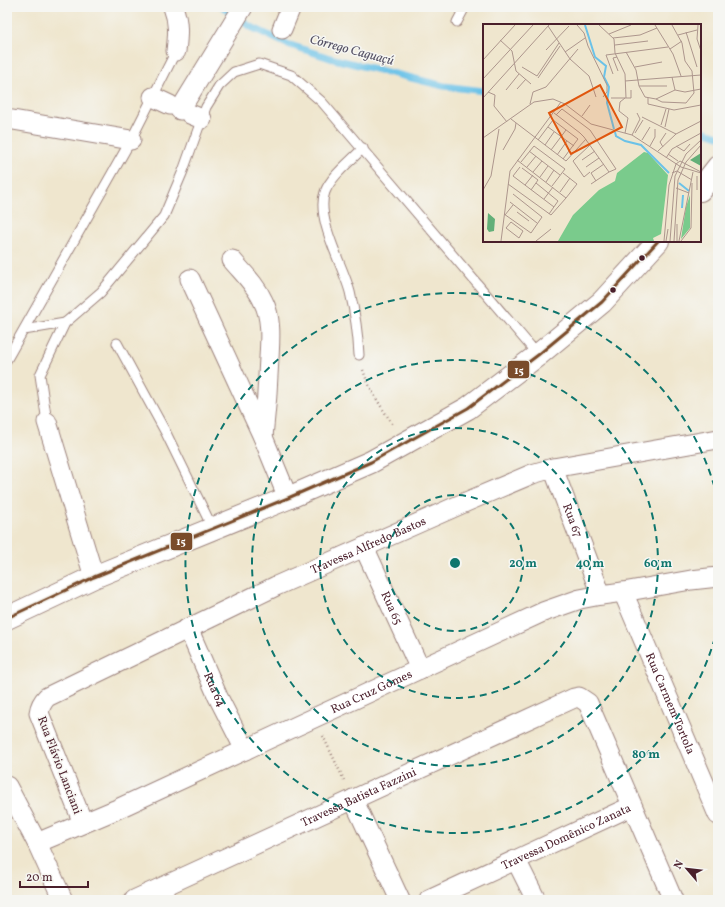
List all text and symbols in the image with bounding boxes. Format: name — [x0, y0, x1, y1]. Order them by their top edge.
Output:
inset map — [483, 24, 701, 242]
water label: Córrego Caguaçú — [307, 31, 396, 71]
unlabelled marker — [637, 253, 647, 263]
unlabelled marker — [608, 285, 618, 295]
line badge: 15 — [507, 360, 530, 379]
text: 15 — [514, 364, 524, 379]
street label: Rua 67 — [558, 501, 586, 540]
street label: Travessa Alfredo Bastos — [308, 514, 429, 579]
line badge: 15 — [170, 532, 193, 551]
text: 15 — [176, 535, 186, 550]
centre of rings — [448, 556, 462, 570]
text: 20 m — [509, 556, 537, 572]
text: 40 m — [576, 556, 605, 572]
text: 60 m — [644, 556, 672, 572]
street label: Rua 65 — [376, 589, 406, 628]
street label: Rua Carmem Tortola — [641, 651, 698, 757]
street label: Rua Cruz Gomes — [328, 667, 415, 718]
street label: Rua 64 — [199, 670, 229, 710]
street label: Rua Flávio Lanciani — [33, 714, 85, 817]
text: 80 m — [632, 747, 660, 763]
street label: Travessa Batista Fazzini — [299, 764, 419, 831]
street label: Travessa Domênico Zanata — [499, 801, 634, 874]
north arrow — [667, 849, 707, 889]
text: N — [671, 858, 688, 872]
scale bar — [20, 863, 88, 889]
text: 20 m — [26, 870, 53, 886]

